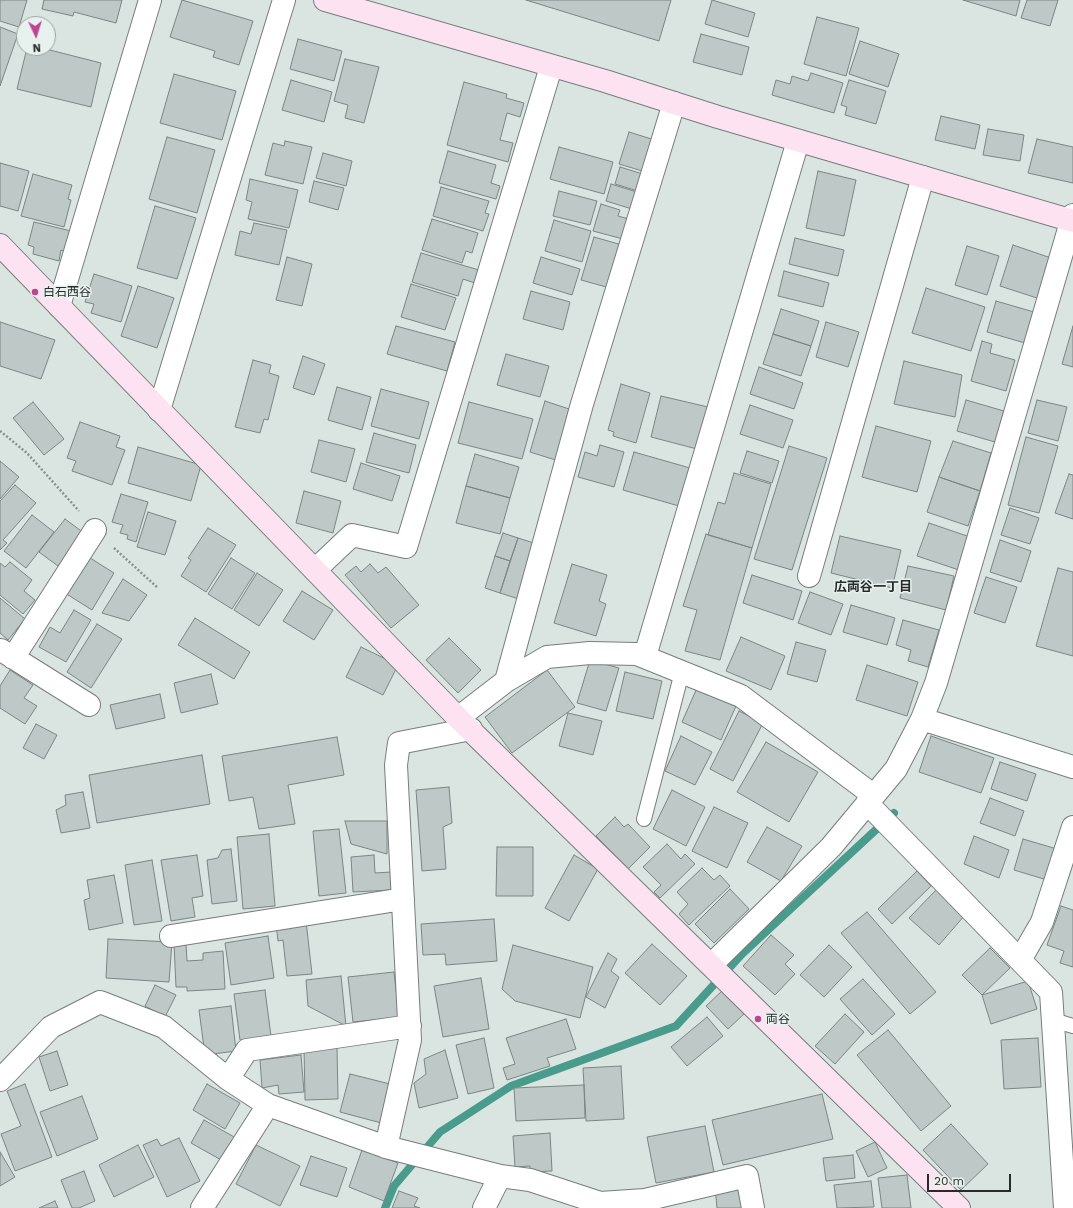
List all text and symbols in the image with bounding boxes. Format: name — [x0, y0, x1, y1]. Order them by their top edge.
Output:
north arrow — [16, 16, 56, 56]
text: N — [32, 41, 41, 54]
place label: 白石西谷 — [43, 285, 91, 299]
marker: 白石西谷 — [30, 287, 40, 297]
district label: 広両谷一丁目 — [834, 579, 912, 595]
place label: 両谷 — [766, 1012, 790, 1026]
marker: 両谷 — [753, 1014, 763, 1024]
scale bar — [929, 1166, 1013, 1192]
text: 20 m — [934, 1174, 964, 1188]

